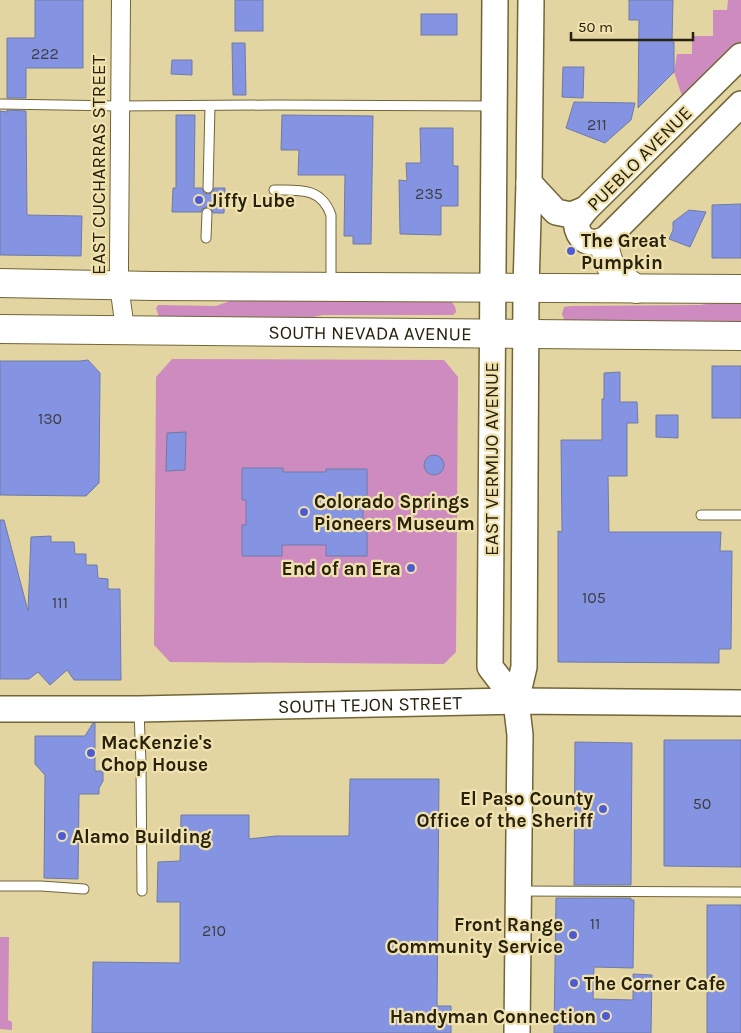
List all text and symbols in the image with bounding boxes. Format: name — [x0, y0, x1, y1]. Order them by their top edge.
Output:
scale bar — [571, 10, 694, 42]
text: 50 m — [578, 18, 613, 36]
house number: 222 — [31, 44, 59, 63]
street label: EAST CUCHARRAS STREET — [88, 54, 110, 275]
street label: PUEBLO AVENUE — [583, 102, 697, 216]
house number: 211 — [587, 115, 607, 134]
house number: 235 — [415, 184, 443, 203]
place label: Jiffy Lube — [209, 190, 295, 212]
marker: Jiffy Lube — [193, 194, 205, 206]
place label: The Great Pumpkin — [581, 230, 667, 274]
marker: The Great Pumpkin — [565, 245, 577, 257]
street label: SOUTH NEVADA AVENUE — [268, 322, 472, 345]
street label: EAST VERMIJO AVENUE — [481, 362, 503, 556]
house number: 130 — [38, 409, 62, 428]
place label: Colorado Springs Pioneers Museum — [314, 491, 475, 535]
marker: Colorado Springs Pioneers Museum — [298, 506, 310, 518]
place label: End of an Era — [282, 558, 401, 580]
marker: End of an Era — [405, 562, 417, 574]
house number: 105 — [582, 588, 606, 607]
house number: 111 — [52, 593, 68, 612]
street label: SOUTH TEJON STREET — [278, 692, 463, 718]
place label: MacKenzie's Chop House — [101, 732, 212, 776]
marker: MacKenzie's Chop House — [85, 747, 97, 759]
place label: El Paso County Office of the Sheriff — [416, 788, 594, 832]
house number: 50 — [693, 794, 711, 813]
marker: El Paso County Office of the Sheriff — [597, 803, 609, 815]
place label: Alamo Building — [72, 826, 211, 848]
marker: Alamo Building — [56, 830, 68, 842]
place label: Front Range Community Service — [386, 914, 563, 958]
house number: 11 — [590, 914, 600, 933]
house number: 210 — [202, 921, 226, 940]
marker: Front Range Community Service — [567, 929, 579, 941]
place label: The Corner Cafe — [584, 973, 725, 995]
marker: The Corner Cafe — [568, 977, 580, 989]
place label: Handyman Connection — [390, 1006, 596, 1028]
marker: Handyman Connection — [600, 1010, 612, 1022]

